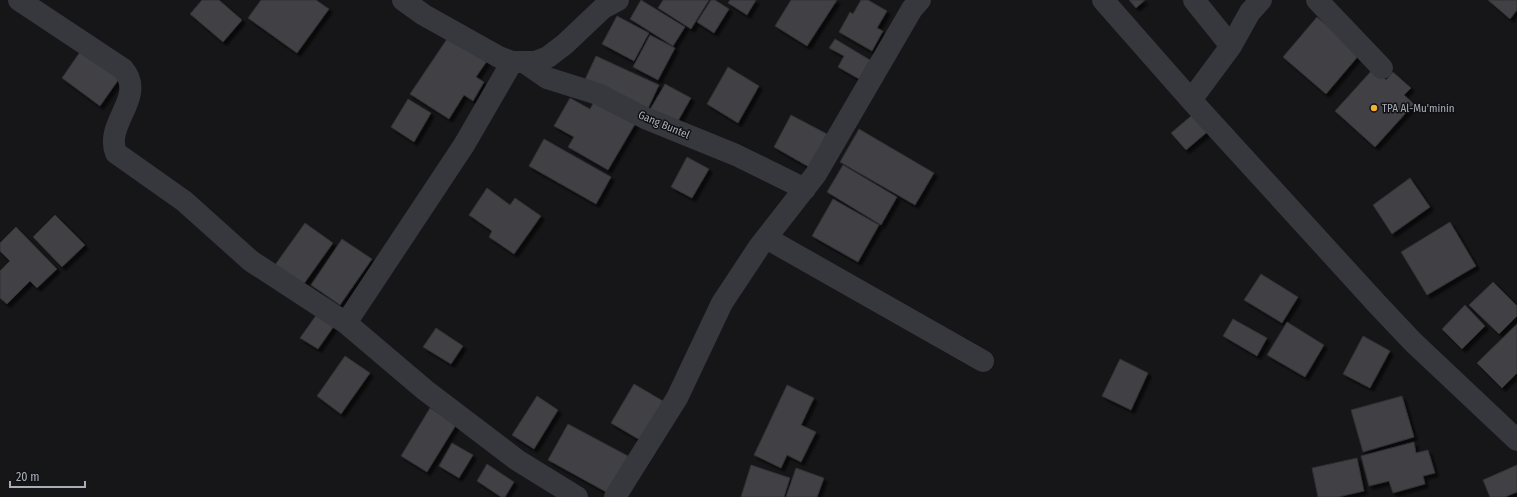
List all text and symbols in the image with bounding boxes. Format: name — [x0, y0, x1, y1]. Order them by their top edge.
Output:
place label: TPA Al-Mu'minin — [1382, 102, 1455, 115]
marker: TPA Al-Mu'minin — [1369, 103, 1379, 113]
street label: Gang Buntel — [636, 108, 692, 142]
scale bar — [10, 463, 85, 489]
text: 20 m — [16, 470, 40, 484]

